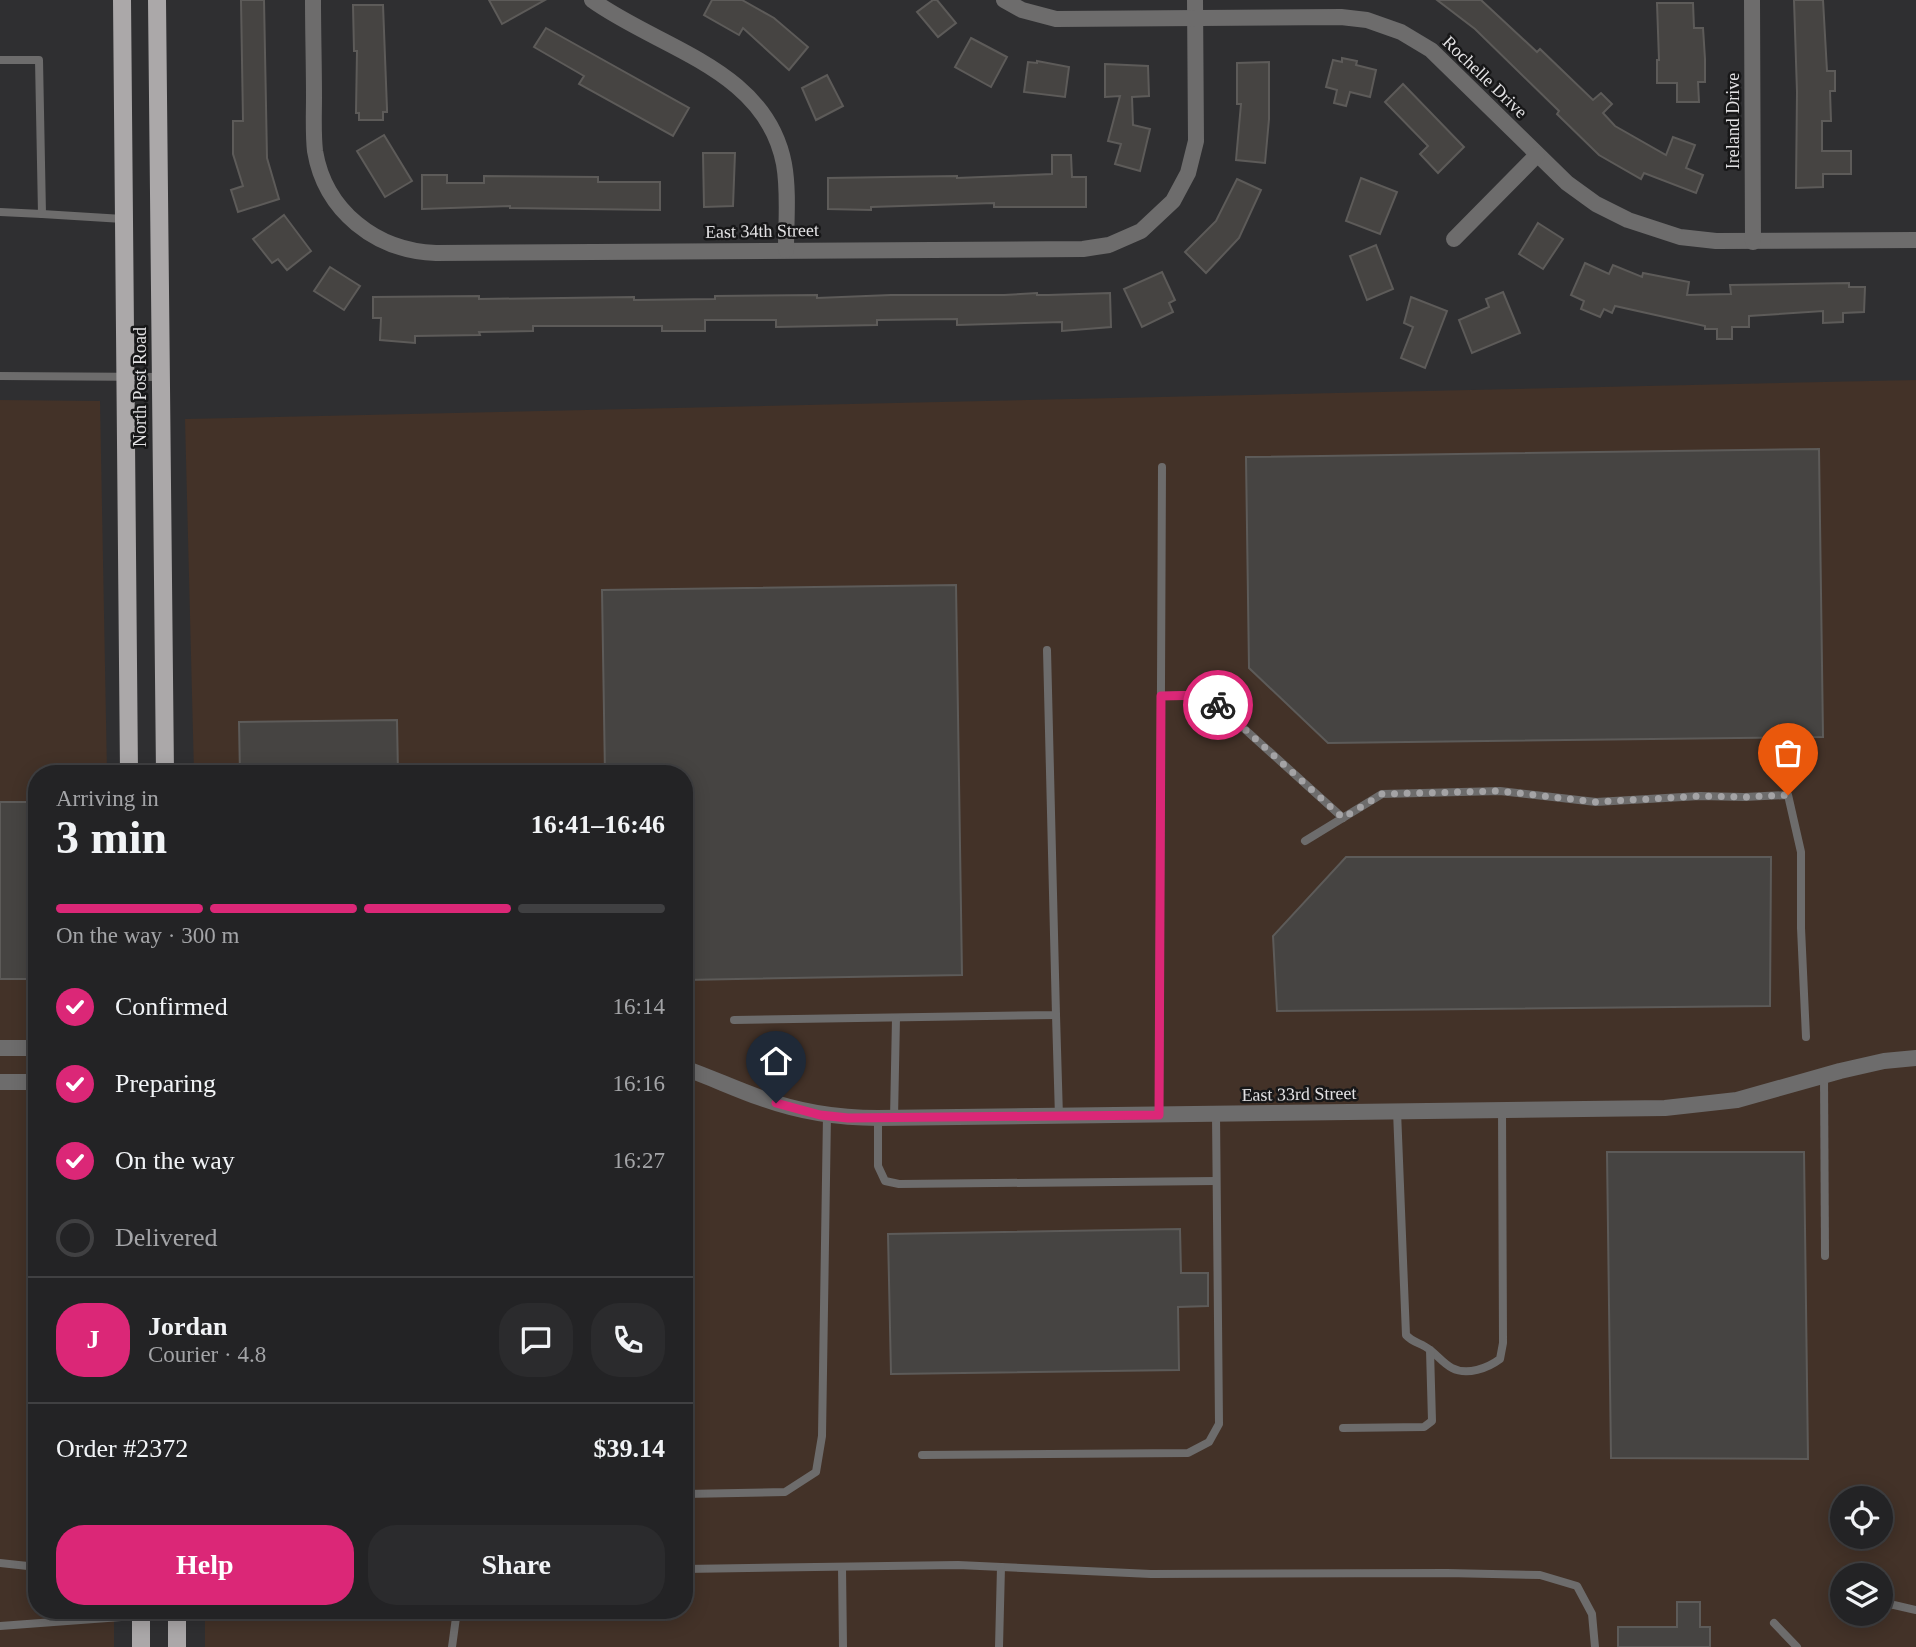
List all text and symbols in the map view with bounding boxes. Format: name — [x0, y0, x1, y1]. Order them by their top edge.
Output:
street label: Rochelle Drive — [1439, 32, 1531, 122]
street label: Ireland Drive — [1723, 73, 1743, 169]
street label: East 34th Street — [705, 220, 819, 242]
street label: North Post Road — [130, 327, 150, 447]
courier — [1183, 670, 1253, 740]
icon: bike — [1199, 686, 1237, 724]
pin — [1758, 723, 1818, 795]
icon: bag — [1769, 734, 1807, 772]
text: Arriving in — [56, 786, 159, 811]
text: 16:41–16:46 — [531, 810, 665, 839]
text: 3 min — [56, 812, 167, 863]
text: On the way · 300 m — [56, 923, 239, 948]
icon: check — [56, 988, 94, 1026]
text: Confirmed — [115, 992, 228, 1021]
text: 16:14 — [613, 994, 665, 1019]
pin — [746, 1031, 806, 1103]
icon: home — [757, 1042, 795, 1080]
icon: check — [56, 1065, 94, 1103]
text: Preparing — [115, 1069, 216, 1098]
text: 16:16 — [613, 1071, 665, 1096]
street label: East 33rd Street — [1241, 1083, 1357, 1105]
icon: check — [56, 1142, 94, 1180]
text: On the way — [115, 1146, 235, 1175]
text: 16:27 — [613, 1148, 665, 1173]
text: Delivered — [115, 1223, 218, 1252]
button: chat — [499, 1303, 573, 1377]
button: phone — [591, 1303, 665, 1377]
text: Jordan — [148, 1312, 227, 1341]
text: J — [87, 1325, 100, 1354]
text: Courier · 4.8 — [148, 1342, 266, 1367]
text: Order #2372 — [56, 1434, 188, 1463]
text: $39.14 — [594, 1434, 665, 1463]
map controls — [1830, 1486, 1893, 1626]
button: locate — [1830, 1486, 1893, 1549]
button: Help — [56, 1525, 354, 1605]
button: Share — [368, 1525, 665, 1605]
button: layers — [1830, 1563, 1893, 1626]

